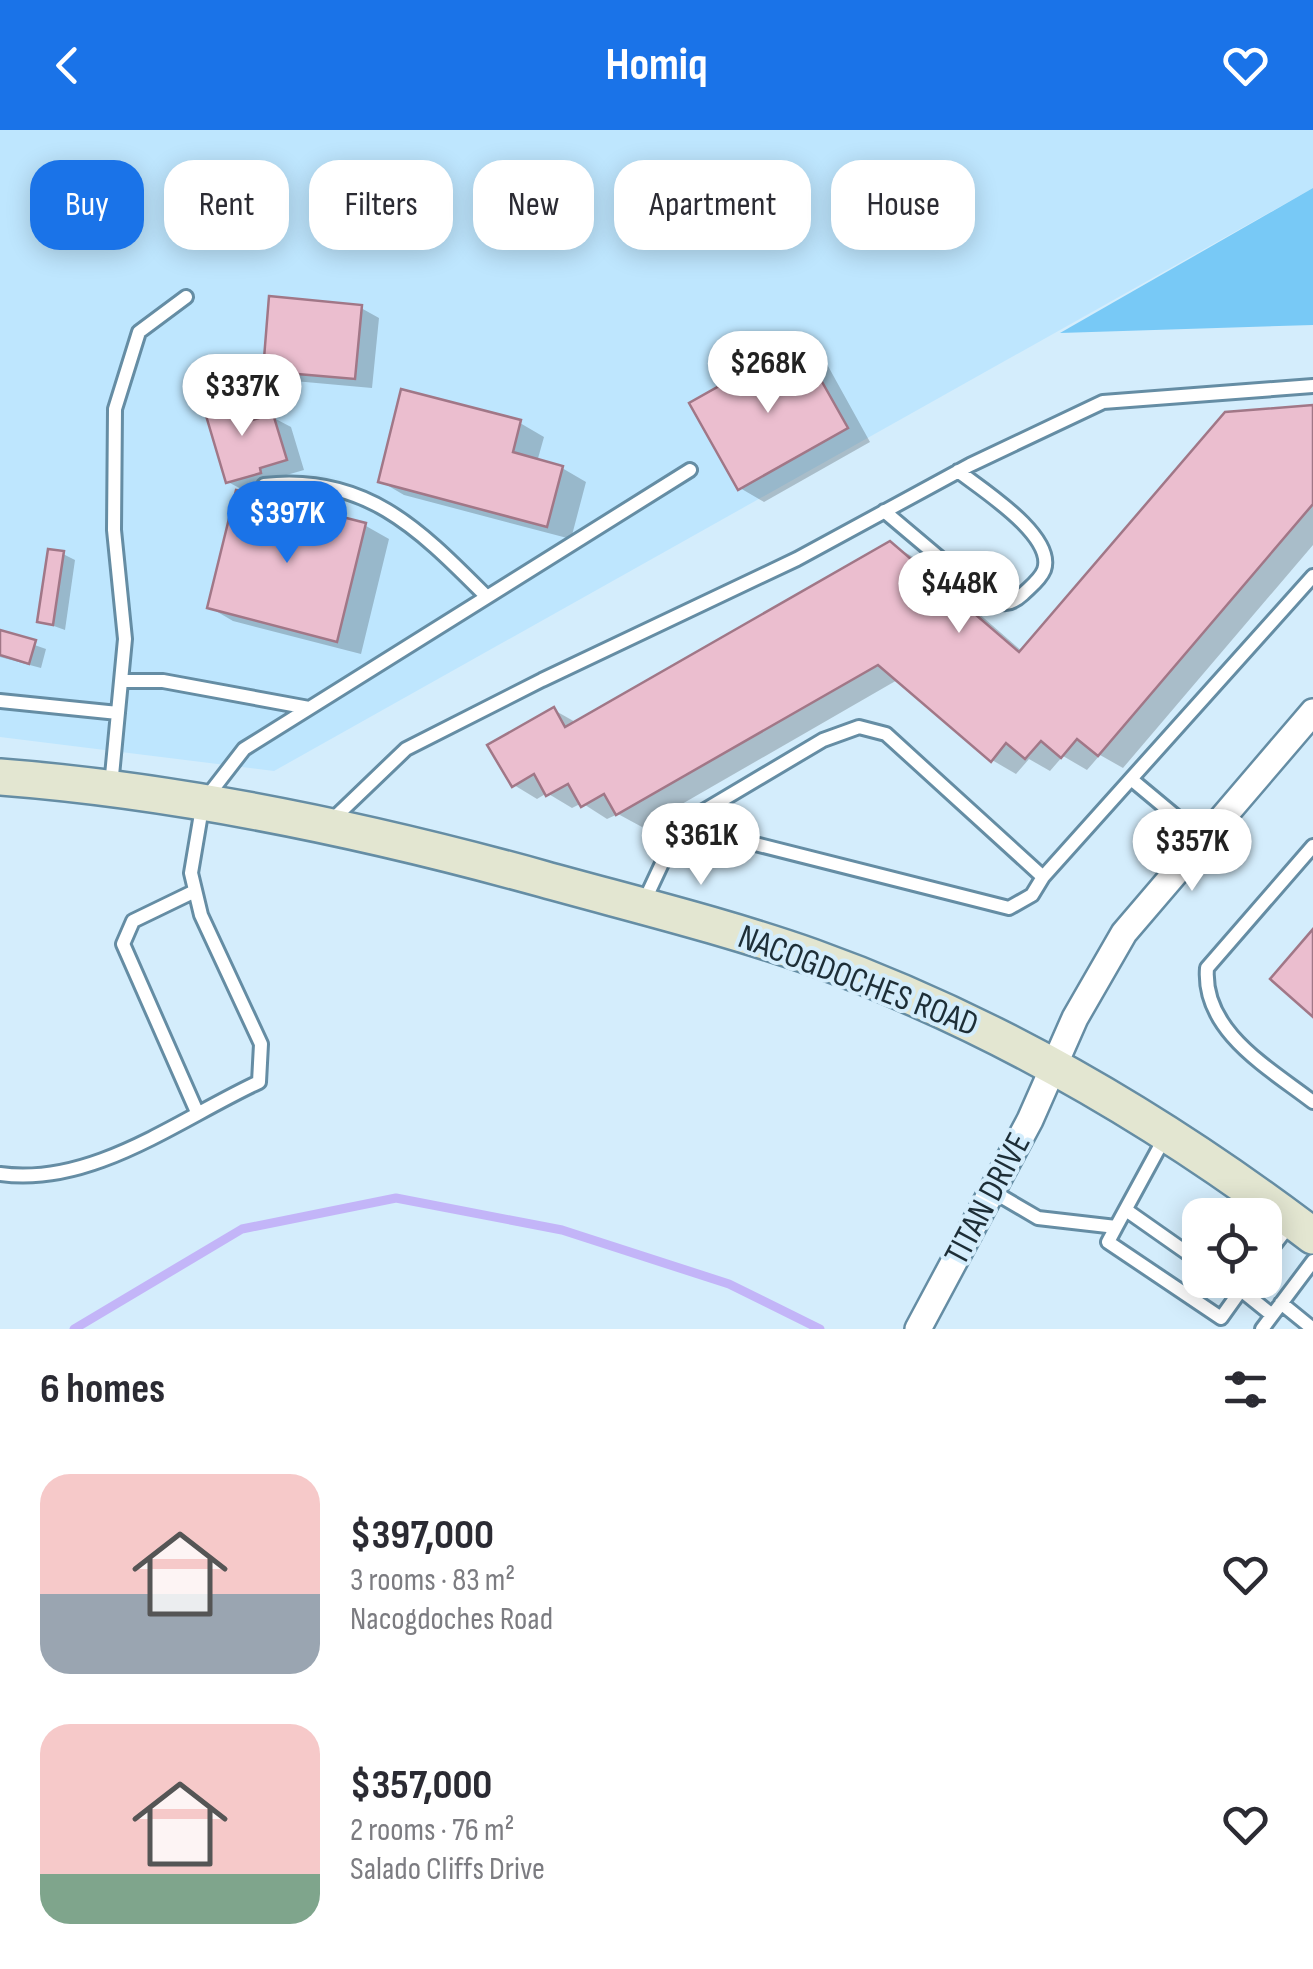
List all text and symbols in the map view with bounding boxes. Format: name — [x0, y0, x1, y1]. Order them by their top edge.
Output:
icon: back — [40, 38, 95, 93]
text: Homiq — [605, 38, 708, 93]
icon: heart — [1218, 38, 1273, 93]
chip: Buy — [30, 160, 144, 250]
chip: Rent — [164, 160, 289, 250]
chip: Filters — [309, 160, 453, 250]
chip: New — [473, 160, 594, 250]
chip: Apartment — [614, 160, 811, 250]
chip: House — [831, 160, 975, 250]
pin: $268K — [698, 331, 838, 416]
text: $268K — [730, 344, 806, 383]
pin: $337K — [172, 354, 312, 439]
text: $337K — [204, 367, 280, 406]
pin: $397K — [217, 481, 357, 566]
text: $397K — [249, 494, 325, 533]
pin: $448K — [889, 551, 1029, 636]
text: $448K — [920, 564, 998, 603]
pin: $361K — [631, 803, 771, 888]
pin: $357K — [1122, 809, 1262, 894]
text: $361K — [664, 816, 738, 855]
text: $357K — [1155, 822, 1229, 861]
street label: NACOGDOCHES ROAD — [732, 916, 984, 1046]
street label: TITAN DRIVE — [935, 1126, 1041, 1272]
map controls — [1182, 1198, 1282, 1298]
button: locate — [1182, 1198, 1282, 1298]
icon: filters — [1218, 1362, 1273, 1417]
text: 6 homes — [40, 1364, 165, 1415]
text: $397,000 — [350, 1510, 494, 1561]
icon: home — [120, 1514, 240, 1634]
icon: heart — [1218, 1547, 1273, 1602]
text: 3 rooms · 83 m² — [350, 1561, 515, 1600]
text: Nacogdoches Road — [350, 1600, 553, 1639]
text: $357,000 — [350, 1760, 492, 1811]
icon: home — [120, 1764, 240, 1884]
icon: heart — [1218, 1797, 1273, 1852]
text: 2 rooms · 76 m² — [350, 1811, 514, 1850]
text: Salado Cliffs Drive — [350, 1850, 545, 1889]

